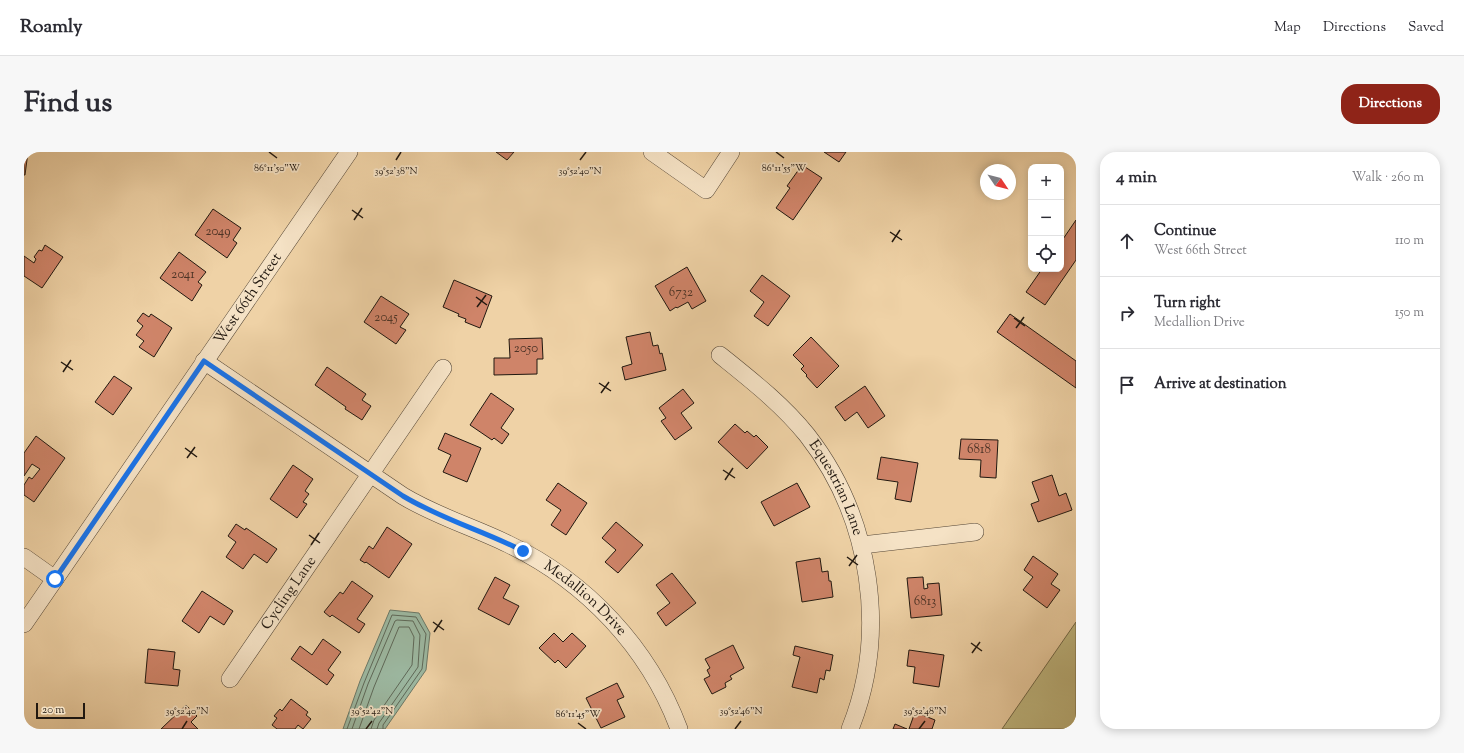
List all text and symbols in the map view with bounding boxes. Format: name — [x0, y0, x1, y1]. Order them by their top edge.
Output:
text: Roamly — [20, 14, 83, 41]
text: Map — [1274, 18, 1301, 38]
text: Directions — [1323, 18, 1386, 38]
text: Saved — [1408, 18, 1444, 38]
text: Find us — [24, 84, 112, 124]
button: Directions — [1341, 84, 1440, 124]
text: 86°11'50"W — [254, 161, 300, 176]
text: 86°11'55"W — [762, 161, 806, 176]
text: 39°52'38"N — [374, 164, 418, 179]
text: 39°52'40"N — [559, 164, 602, 179]
north arrow — [980, 164, 1016, 200]
map controls — [1028, 164, 1064, 272]
button: + — [1028, 164, 1064, 200]
text: 4 min — [1116, 166, 1157, 190]
text: Walk · 260 m — [1352, 169, 1424, 187]
button: − — [1028, 200, 1064, 236]
text: Continue — [1154, 221, 1216, 242]
house number: 2049 — [205, 223, 231, 241]
icon: ahead — [1116, 230, 1138, 252]
text: 110 m — [1395, 232, 1424, 250]
button: locate — [1028, 236, 1064, 272]
text: West 66th Street — [1154, 242, 1247, 260]
street label: West 66th Street — [209, 249, 287, 349]
house number: 2041 — [171, 266, 195, 284]
house number: 6732 — [669, 284, 693, 302]
text: Turn right — [1154, 293, 1220, 314]
icon: right — [1116, 302, 1138, 324]
text: 150 m — [1395, 304, 1424, 322]
house number: 2045 — [374, 309, 398, 327]
text: Medallion Drive — [1154, 314, 1245, 332]
house number: 2050 — [514, 340, 538, 358]
icon: arrive — [1116, 374, 1138, 396]
text: Arrive at destination — [1154, 374, 1287, 395]
street label: Equestrian Lane — [803, 436, 868, 538]
house number: 6818 — [967, 441, 991, 459]
route end — [514, 542, 532, 560]
street label: Cycling Lane — [256, 552, 321, 634]
street label: Medallion Drive — [539, 556, 632, 641]
route start — [46, 570, 64, 588]
house number: 6813 — [914, 593, 936, 611]
scale bar — [36, 701, 85, 720]
text: 20 m — [42, 702, 64, 718]
text: 39°52'40"N — [166, 704, 209, 719]
text: 39°52'42"N — [351, 704, 393, 719]
text: 39°52'46"N — [720, 704, 762, 719]
text: 39°52'48"N — [903, 704, 947, 719]
text: 86°11'45"W — [556, 707, 600, 722]

